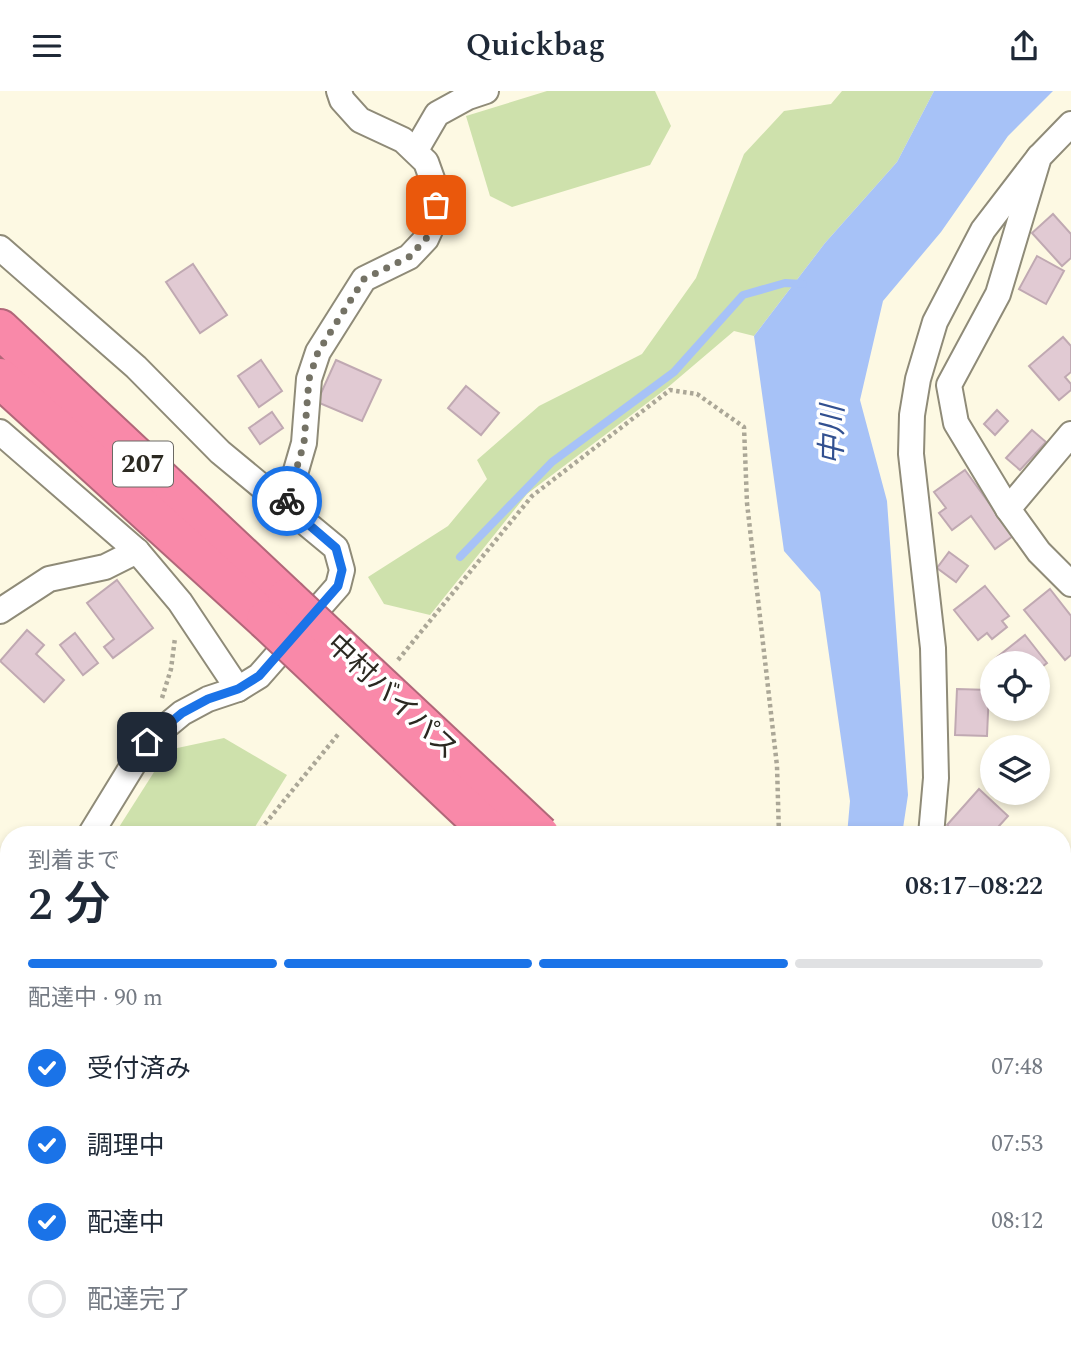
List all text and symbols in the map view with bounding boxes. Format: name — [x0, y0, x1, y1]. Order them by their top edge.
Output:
text: Quickbag — [466, 21, 605, 70]
icon: menu — [28, 27, 66, 65]
icon: share — [1005, 27, 1043, 65]
pin — [406, 175, 466, 235]
icon: bag — [417, 186, 455, 224]
water label: 中川 — [809, 402, 857, 465]
road number: 207 — [113, 441, 173, 487]
courier — [252, 466, 322, 536]
icon: bike — [268, 482, 306, 520]
street label: 中村バイパス — [316, 624, 468, 770]
map controls — [980, 651, 1050, 805]
button: locate — [980, 651, 1050, 721]
pin — [117, 712, 177, 772]
icon: home — [128, 723, 166, 761]
button: layers — [980, 735, 1050, 805]
text: 到着まで — [28, 844, 120, 879]
text: 08:17–08:22 — [905, 866, 1043, 906]
text: 2 分 — [28, 870, 110, 940]
text: 配達中 · 90 m — [28, 981, 163, 1016]
icon: check — [28, 1049, 66, 1087]
text: 受付済み — [87, 1049, 191, 1089]
text: 07:48 — [991, 1050, 1043, 1085]
icon: check — [28, 1126, 66, 1164]
text: 調理中 — [87, 1126, 165, 1166]
text: 07:53 — [991, 1127, 1043, 1162]
icon: check — [28, 1203, 66, 1241]
text: 配達中 — [87, 1203, 165, 1243]
text: 08:12 — [991, 1204, 1043, 1239]
text: 配達完了 — [87, 1280, 191, 1320]

